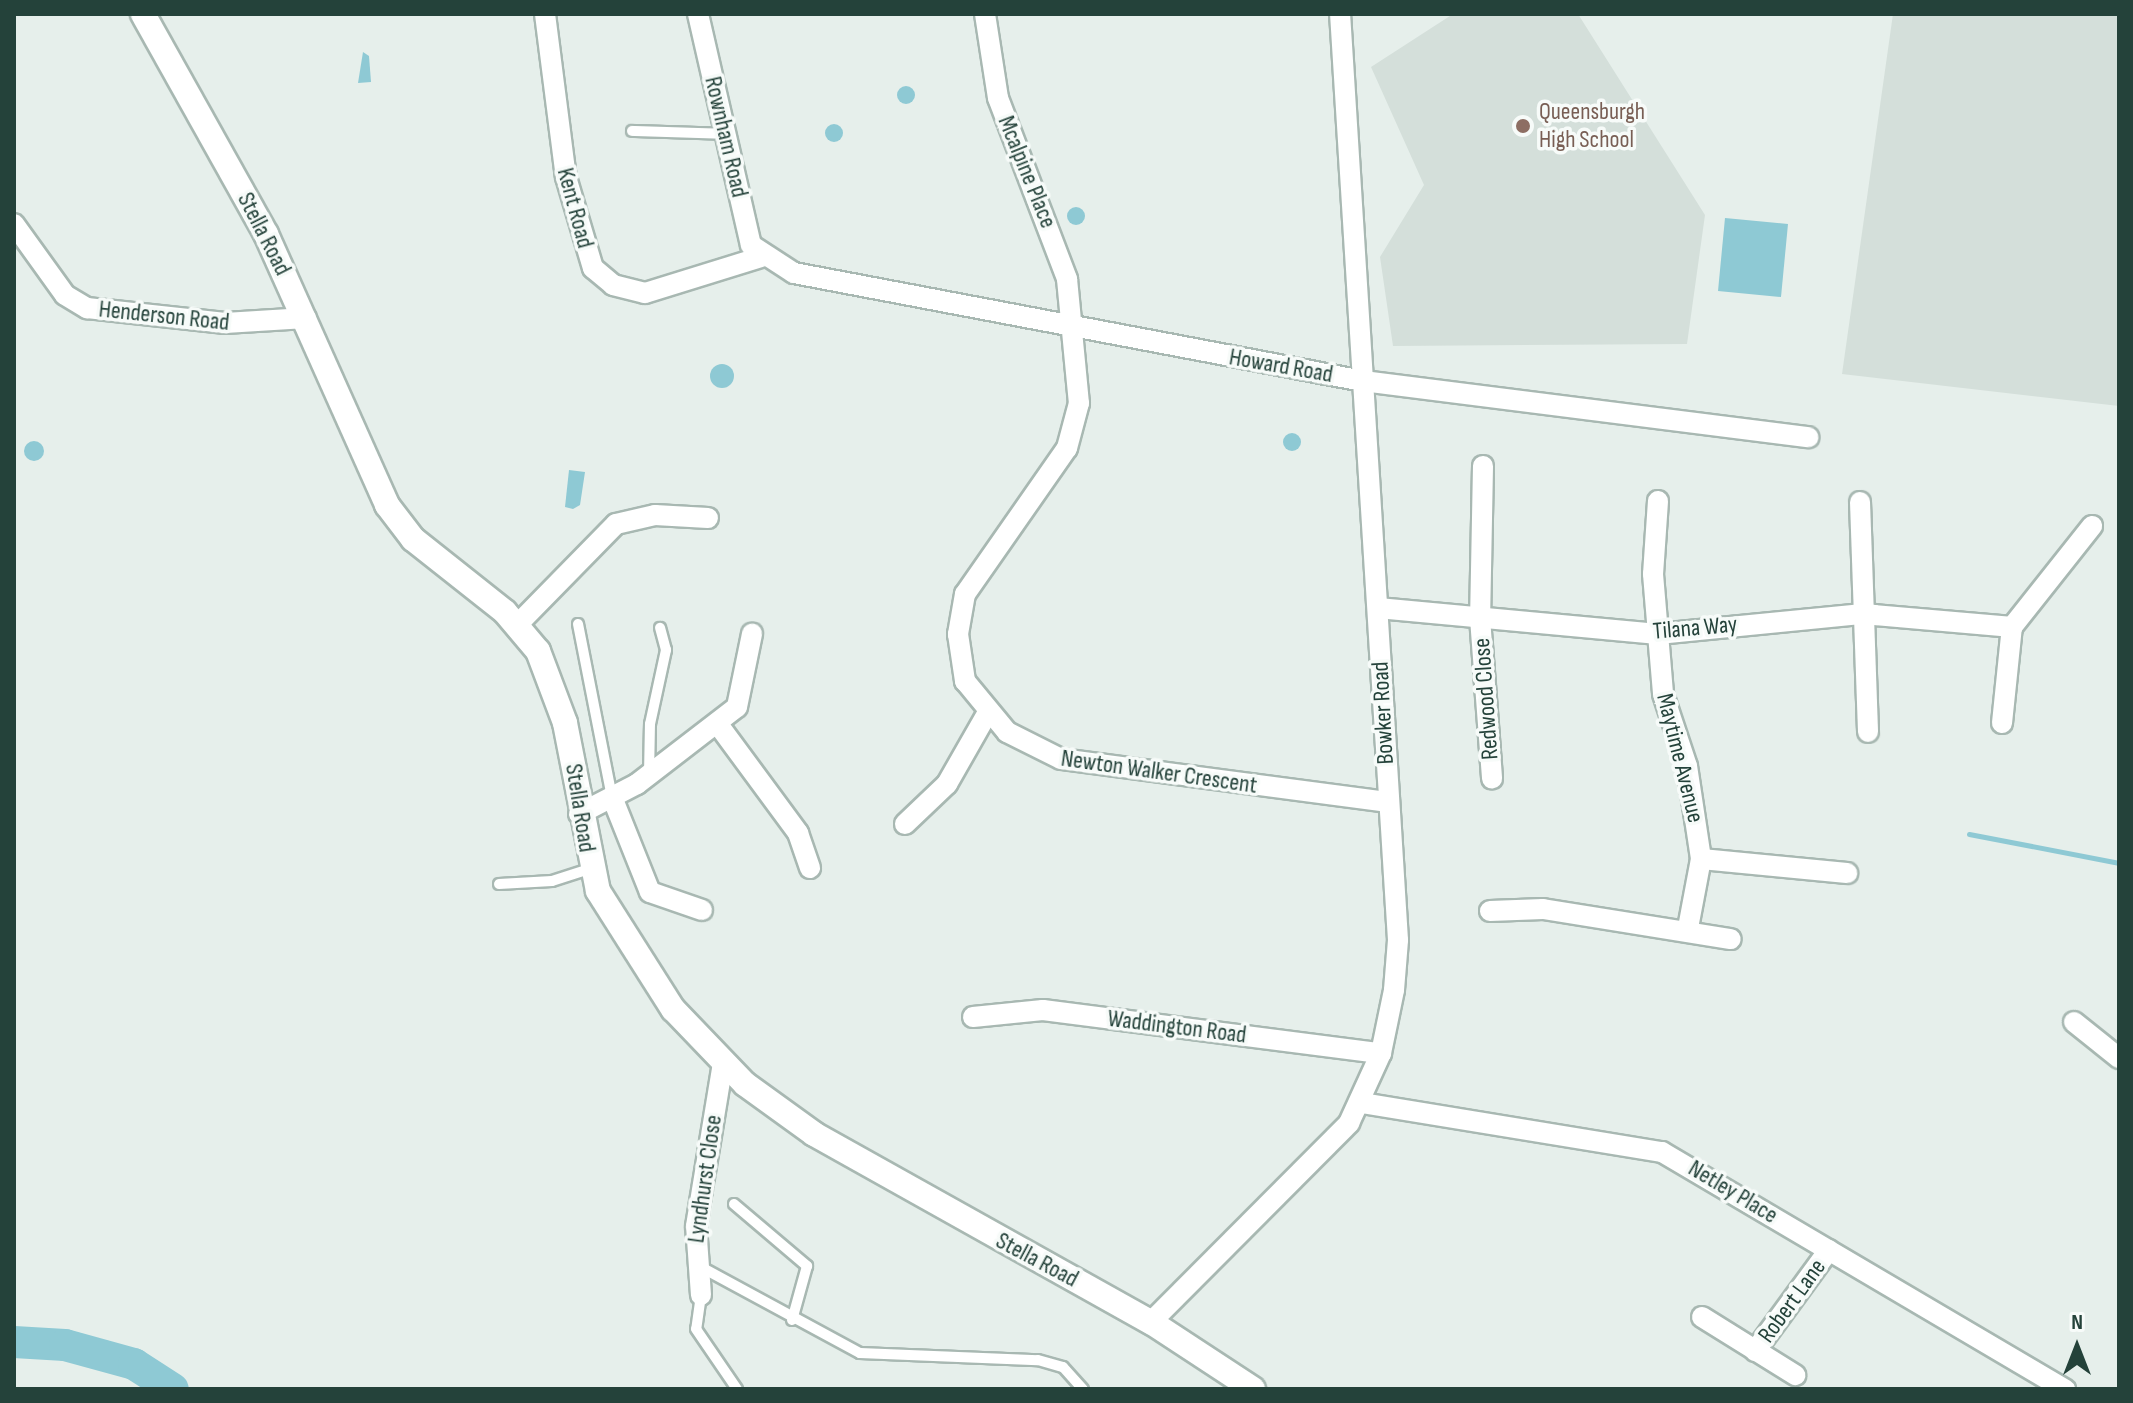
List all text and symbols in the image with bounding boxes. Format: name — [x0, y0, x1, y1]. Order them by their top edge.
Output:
street label: Rownham Road — [698, 74, 754, 200]
place label: Queensburgh High School — [1539, 98, 1645, 154]
street label: Mcalpine Place — [991, 112, 1063, 232]
marker: Queensburgh High School — [1514, 117, 1532, 135]
street label: Kent Road — [551, 165, 599, 251]
street label: Stella Road — [231, 188, 297, 280]
street label: Henderson Road — [97, 295, 231, 337]
street label: Howard Road — [1227, 343, 1335, 389]
street label: Tilana Way — [1652, 610, 1738, 646]
street label: Redwood Close — [1467, 637, 1505, 761]
street label: Bowker Road — [1366, 661, 1400, 765]
street label: Maytime Avenue — [1650, 690, 1710, 826]
street label: Newton Walker Crescent — [1059, 744, 1259, 800]
street label: Stella Road — [559, 762, 601, 854]
street label: Waddington Road — [1106, 1004, 1248, 1050]
street label: Lyndhurst Close — [682, 1113, 728, 1245]
street label: Netley Place — [1683, 1154, 1783, 1230]
street label: Stella Road — [991, 1226, 1083, 1294]
street label: Robert Lane — [1752, 1253, 1832, 1349]
north arrow — [2037, 1307, 2117, 1387]
text: N — [2071, 1309, 2083, 1336]

